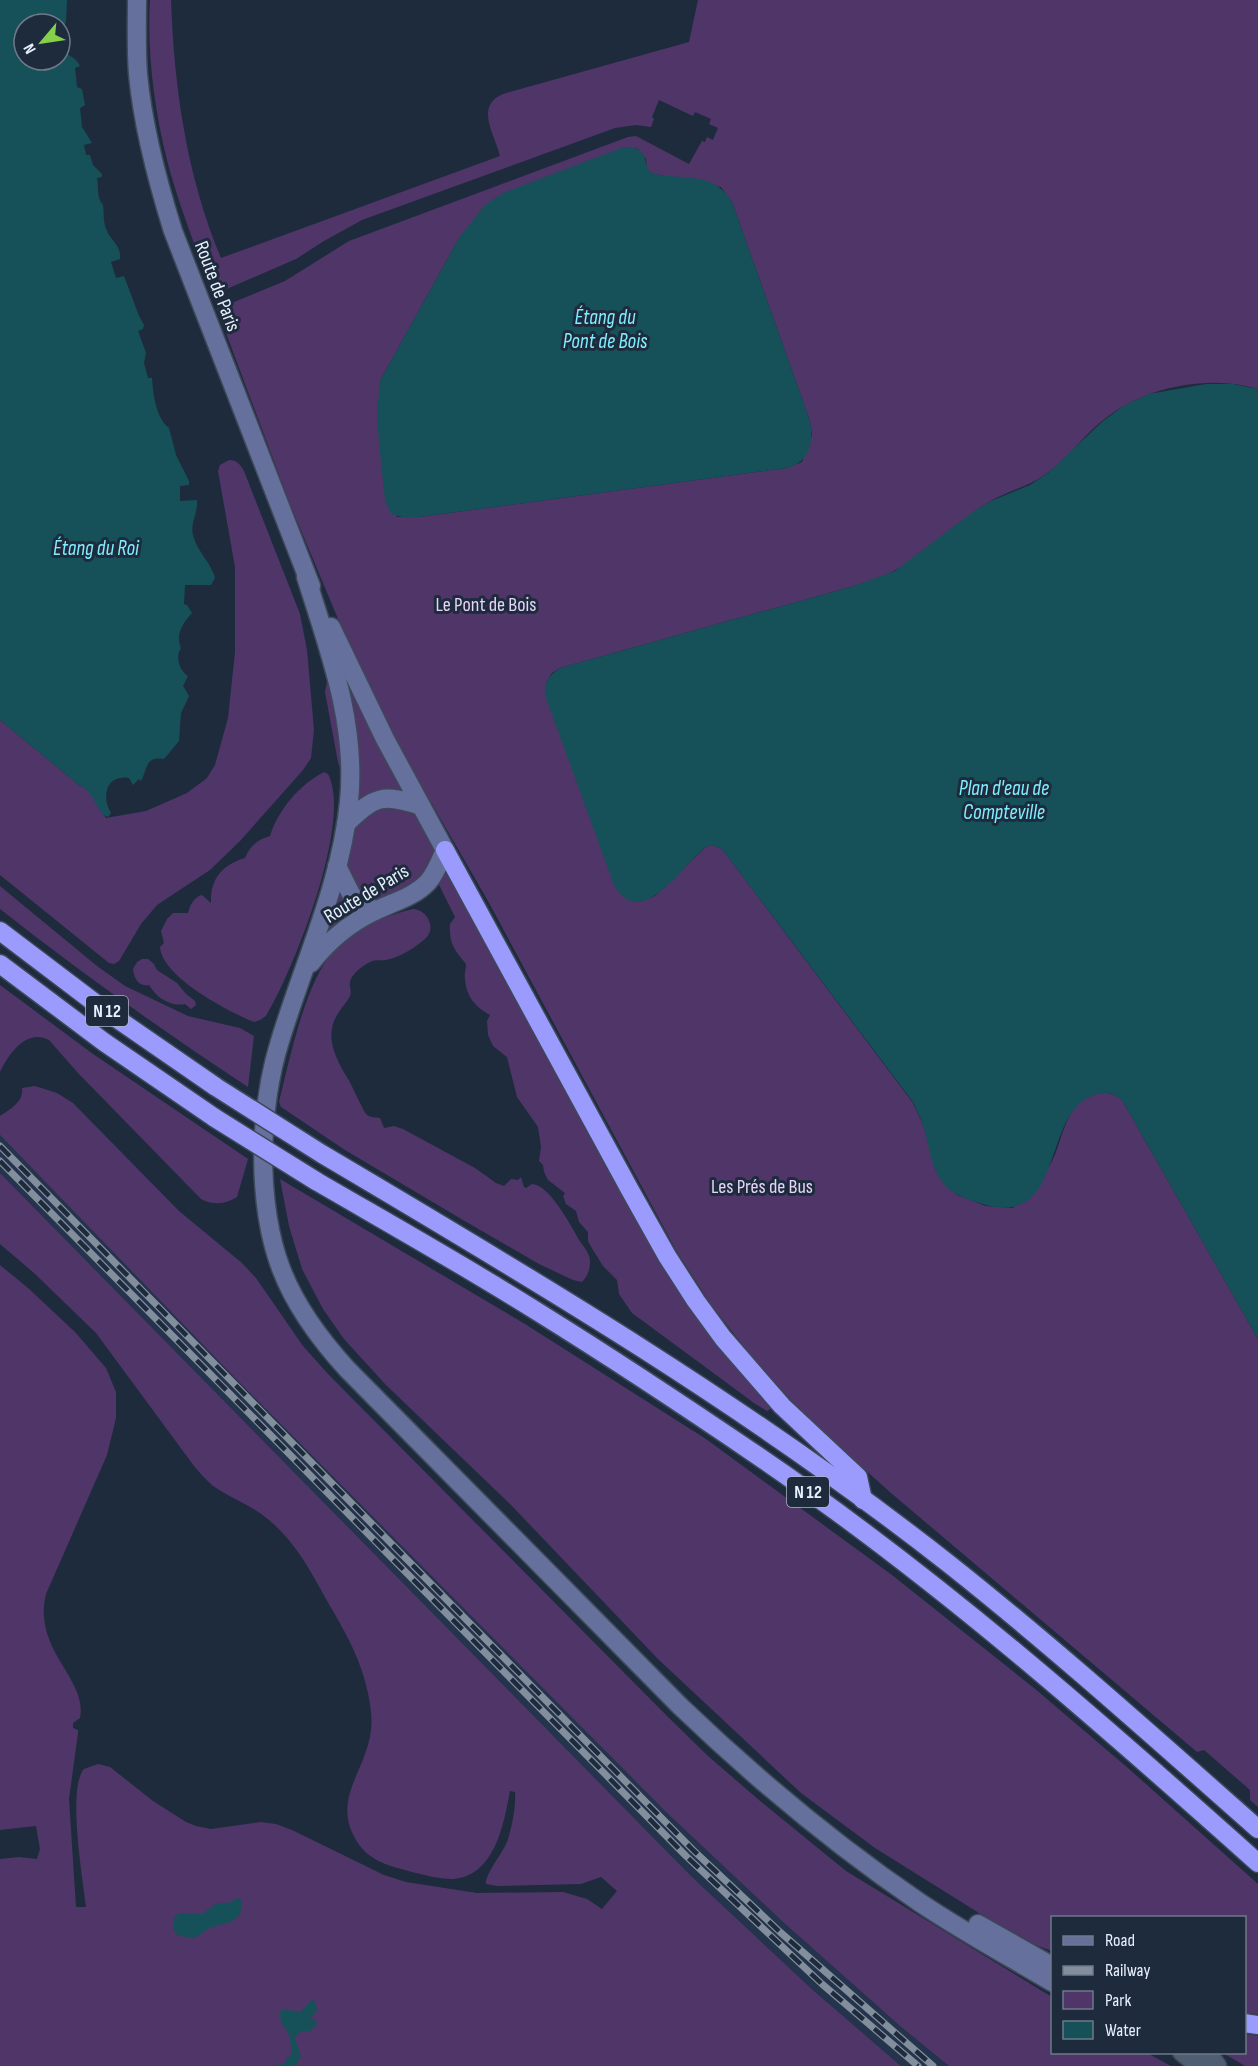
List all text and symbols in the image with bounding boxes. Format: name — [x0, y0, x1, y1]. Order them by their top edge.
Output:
north arrow — [12, 12, 72, 72]
text: N — [20, 40, 41, 57]
street label: Route de Paris — [189, 238, 245, 335]
water label: Étang du Pont de Bois — [563, 305, 648, 354]
water label: Étang du Roi — [53, 536, 140, 561]
park label: Le Pont de Bois — [436, 593, 536, 617]
water label: Plan d'eau de Compteville — [959, 776, 1049, 825]
street label: Route de Paris — [320, 859, 413, 929]
road number: N 12 — [86, 996, 128, 1026]
park label: Les Prés de Bus — [711, 1175, 813, 1199]
road number: N 12 — [787, 1477, 829, 1507]
legend — [1051, 1916, 1246, 2054]
text: Road — [1105, 1930, 1135, 1951]
text: Railway — [1105, 1960, 1150, 1981]
text: Park — [1105, 1990, 1131, 2011]
text: Water — [1105, 2020, 1141, 2041]

